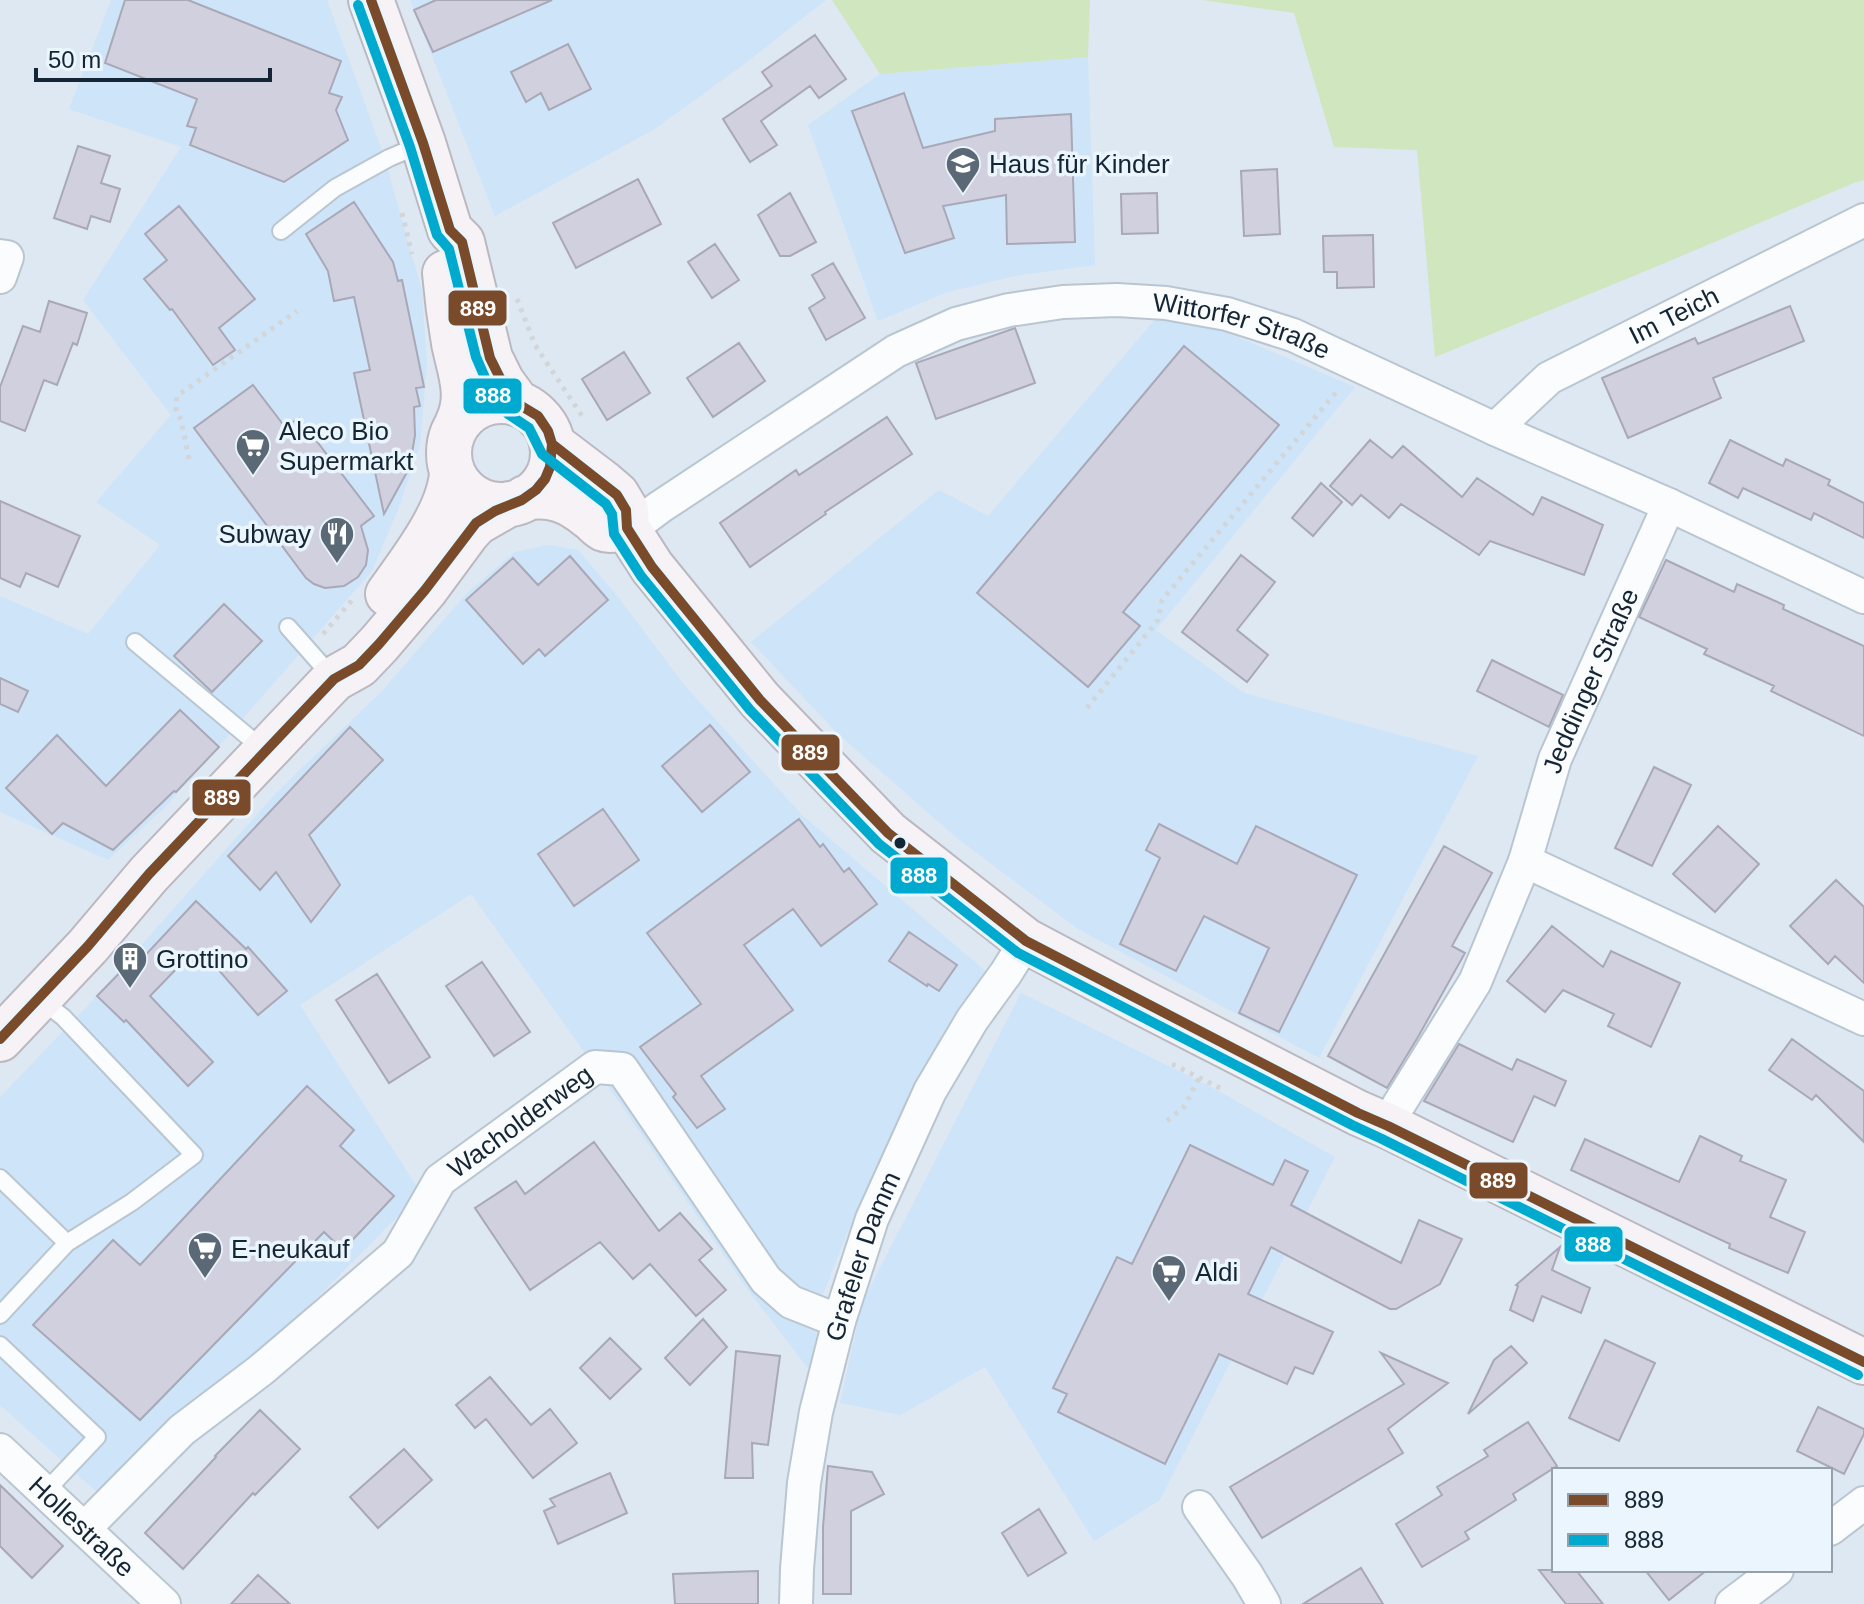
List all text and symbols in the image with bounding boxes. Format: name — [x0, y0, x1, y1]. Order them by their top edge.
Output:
scale bar — [36, 32, 270, 82]
text: 50 m — [48, 46, 101, 73]
school or university icon: Haus für Kinder — [944, 145, 982, 195]
place label: Haus für Kinder — [989, 149, 1170, 179]
street label: Im Teich — [1624, 280, 1724, 350]
street label: Wittorfer Straße — [1152, 287, 1335, 365]
line badge: 889 — [447, 289, 508, 327]
text: 889 — [460, 296, 496, 321]
line badge: 888 — [462, 377, 523, 415]
text: 888 — [475, 383, 511, 408]
place label: Aleco Bio Supermarkt — [279, 416, 414, 476]
supermarket icon: Aleco Bio Supermarkt — [234, 427, 272, 477]
restaurant icon: Subway — [318, 515, 356, 565]
place label: Subway — [219, 519, 311, 549]
street label: Jeddinger Straße — [1537, 584, 1645, 777]
line badge: 889 — [780, 733, 841, 772]
text: 889 — [792, 740, 828, 765]
line badge: 889 — [191, 778, 252, 817]
text: 889 — [204, 785, 240, 810]
unlabelled marker — [892, 835, 908, 851]
line badge: 888 — [889, 856, 949, 895]
text: 888 — [901, 863, 937, 888]
building icon: Grottino — [111, 940, 149, 990]
place label: Grottino — [156, 944, 249, 974]
street label: Wacholderweg — [442, 1059, 598, 1184]
line badge: 889 — [1468, 1161, 1529, 1200]
street label: Grafeler Damm — [820, 1167, 907, 1344]
text: 889 — [1480, 1168, 1516, 1193]
line badge: 888 — [1563, 1225, 1624, 1263]
supermarket icon: E-neukauf — [186, 1230, 224, 1280]
text: 888 — [1575, 1232, 1611, 1257]
place label: E-neukauf — [231, 1234, 350, 1264]
supermarket icon: Aldi — [1150, 1253, 1188, 1303]
place label: Aldi — [1195, 1257, 1238, 1287]
legend — [1552, 1468, 1832, 1572]
street label: Hollestraße — [23, 1470, 140, 1583]
text: 889 — [1624, 1486, 1664, 1513]
text: 888 — [1624, 1526, 1664, 1553]

